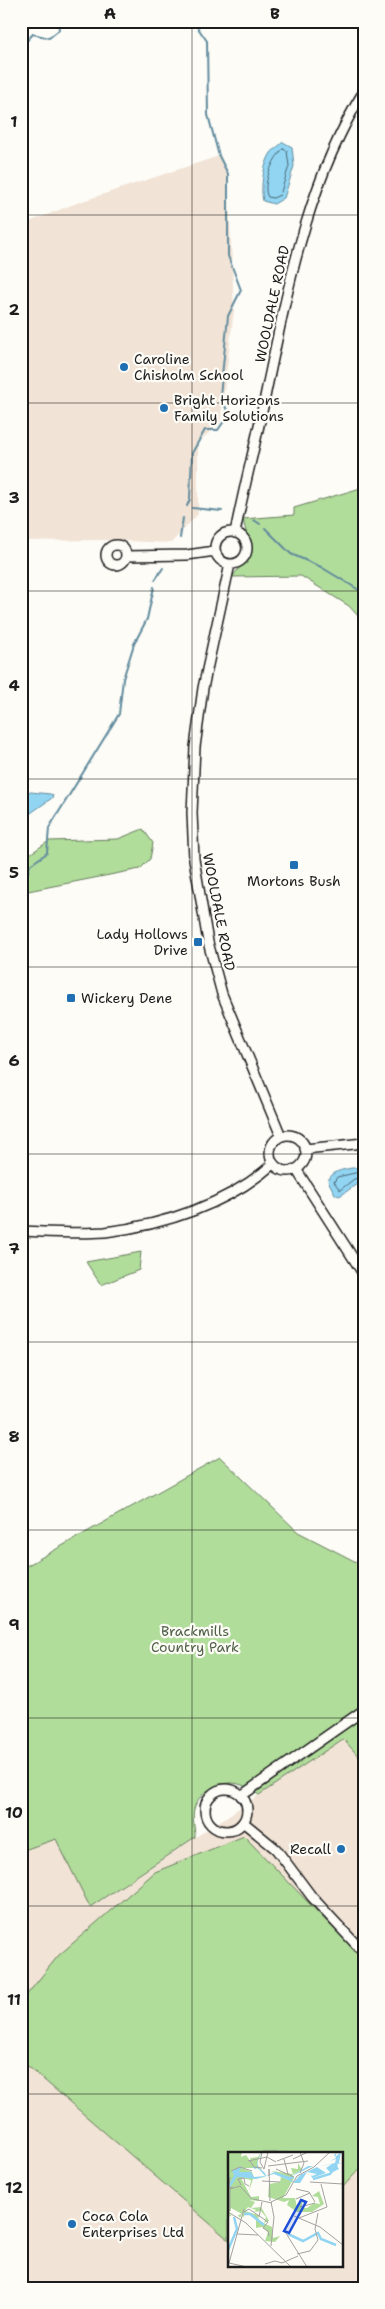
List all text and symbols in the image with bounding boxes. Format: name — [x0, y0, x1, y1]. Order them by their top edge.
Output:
text: A — [104, 3, 116, 24]
text: B — [270, 3, 280, 24]
text: 1 — [10, 111, 18, 132]
street label: WOOLDALE ROAD — [251, 244, 293, 364]
text: 2 — [8, 299, 20, 320]
place label: Caroline Chisholm School — [134, 350, 244, 384]
marker: Caroline Chisholm School — [118, 361, 130, 373]
place label: Bright Horizons Family Solutions — [174, 391, 284, 425]
marker: Bright Horizons Family Solutions — [158, 402, 170, 414]
text: 3 — [8, 487, 20, 508]
text: 4 — [8, 675, 20, 696]
street label: WOOLDALE ROAD — [199, 852, 239, 972]
marker: Mortons Bush — [288, 859, 300, 871]
text: 5 — [9, 862, 19, 883]
place label: Mortons Bush — [247, 872, 341, 890]
place label: Lady Hollows Drive — [96, 925, 188, 959]
marker: Lady Hollows Drive — [192, 936, 204, 948]
place label: Wickery Dene — [81, 989, 173, 1007]
marker: Wickery Dene — [65, 992, 77, 1004]
text: 6 — [8, 1050, 20, 1071]
text: 7 — [8, 1238, 20, 1259]
text: 8 — [8, 1426, 20, 1447]
text: 9 — [8, 1614, 20, 1635]
park label: Brackmills Country Park — [151, 1622, 239, 1656]
text: 10 — [5, 1802, 23, 1823]
place label: Recall — [290, 1840, 332, 1858]
marker: Recall — [335, 1843, 347, 1855]
text: 11 — [7, 1989, 21, 2010]
inset map — [228, 2152, 342, 2266]
text: 12 — [5, 2177, 23, 2198]
place label: Coca Cola Enterprises Ltd — [82, 2207, 184, 2241]
marker: Coca Cola Enterprises Ltd — [66, 2218, 78, 2230]

